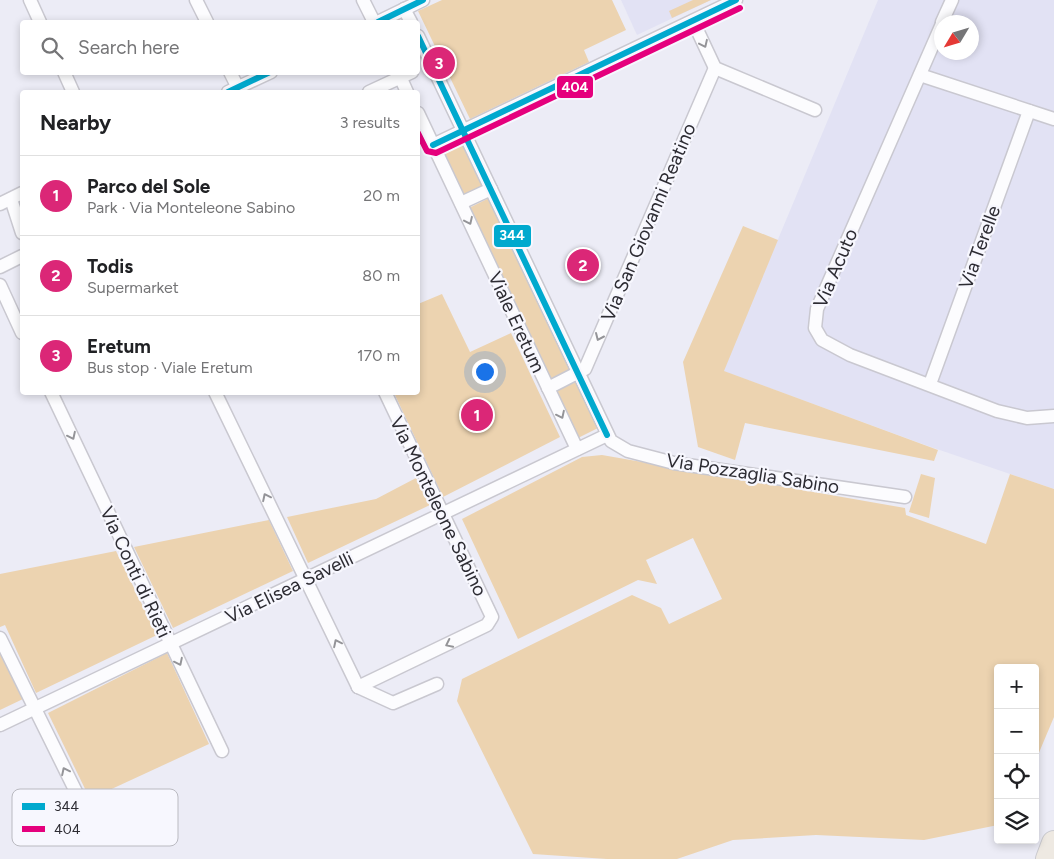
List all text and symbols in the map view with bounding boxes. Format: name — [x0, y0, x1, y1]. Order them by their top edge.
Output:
north arrow — [934, 15, 979, 60]
search box — [20, 20, 420, 75]
icon: search — [38, 34, 66, 62]
text: Search here — [78, 36, 180, 59]
one-way arrow — [698, 39, 708, 48]
pin: 3 — [423, 44, 455, 82]
line badge: 404 — [556, 75, 594, 99]
text: 404 — [562, 79, 589, 96]
text: Nearby — [40, 110, 111, 135]
text: 3 results — [340, 113, 400, 132]
street label: Via San Giovanni Reatino — [596, 120, 701, 325]
text: Parco del Sole — [87, 175, 210, 198]
text: 1 — [53, 186, 59, 205]
text: 20 m — [363, 186, 400, 205]
text: Park · Via Monteleone Sabino — [87, 198, 295, 217]
street label: Via Terelle — [954, 202, 1005, 292]
one-way arrow — [463, 216, 474, 225]
line badge: 344 — [493, 224, 532, 248]
street label: Via Acuto — [809, 225, 862, 311]
text: 344 — [499, 227, 525, 244]
pin: 2 — [567, 246, 599, 284]
text: Todis — [87, 255, 133, 278]
text: 2 — [51, 266, 61, 285]
text: 80 m — [362, 266, 400, 285]
street label: Viale Eretum — [483, 268, 550, 376]
text: Supermarket — [87, 278, 179, 297]
one-way arrow — [594, 332, 605, 341]
text: Eretum — [87, 335, 151, 358]
text: 3 — [52, 346, 60, 365]
text: 170 m — [357, 346, 400, 365]
text: Bus stop · Viale Eretum — [87, 358, 253, 377]
your location — [472, 359, 498, 385]
pin: 1 — [461, 396, 493, 434]
one-way arrow — [555, 410, 565, 419]
street label: Via Monteleone Sabino — [385, 413, 492, 600]
one-way arrow — [66, 431, 76, 440]
street label: Via Pozzaglia Sabino — [665, 448, 841, 499]
one-way arrow — [262, 493, 272, 502]
street label: Via Conti di Rieti — [95, 503, 176, 641]
street label: Via Elisea Savelli — [222, 547, 357, 628]
one-way arrow — [445, 637, 454, 648]
one-way arrow — [333, 639, 343, 648]
one-way arrow — [173, 657, 183, 666]
map controls — [994, 664, 1039, 844]
button: + — [994, 664, 1039, 709]
button: − — [994, 709, 1039, 754]
button: locate — [994, 754, 1039, 799]
one-way arrow — [61, 767, 71, 776]
legend — [12, 789, 178, 846]
text: 344 — [54, 798, 79, 815]
button: layers — [994, 799, 1039, 844]
text: 404 — [54, 821, 81, 838]

